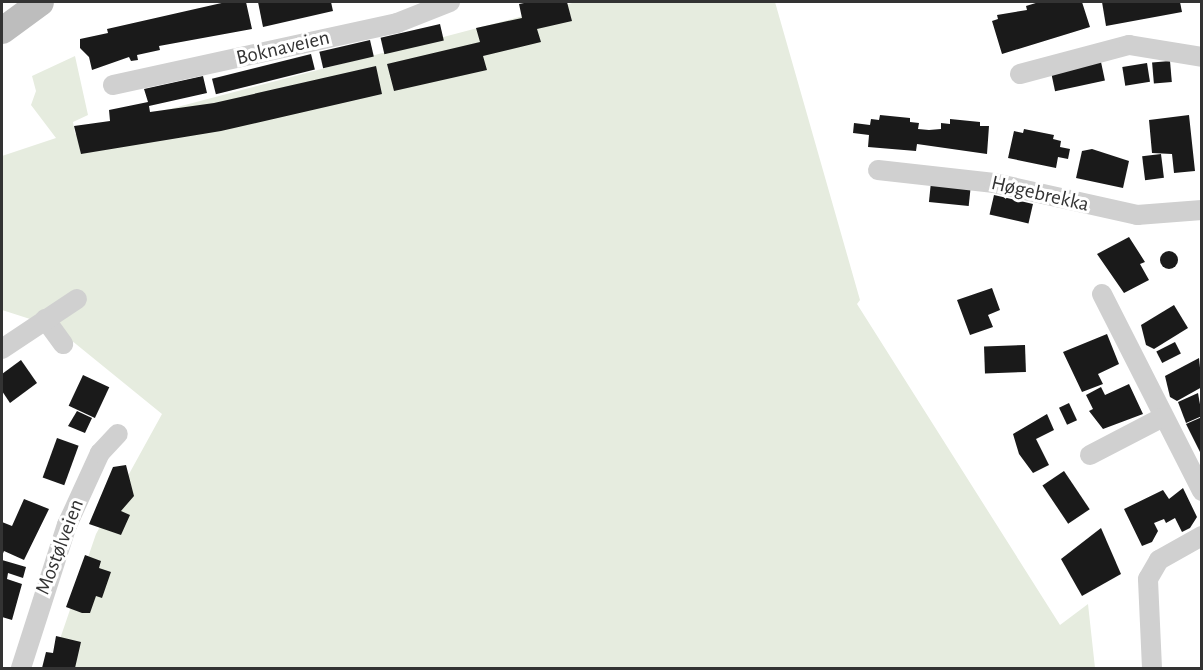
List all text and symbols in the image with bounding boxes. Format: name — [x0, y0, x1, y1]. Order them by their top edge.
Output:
street label: Boknaveien — [234, 25, 332, 71]
street label: Høgebrekka — [989, 171, 1091, 217]
street label: Mostølveien — [30, 496, 90, 598]

